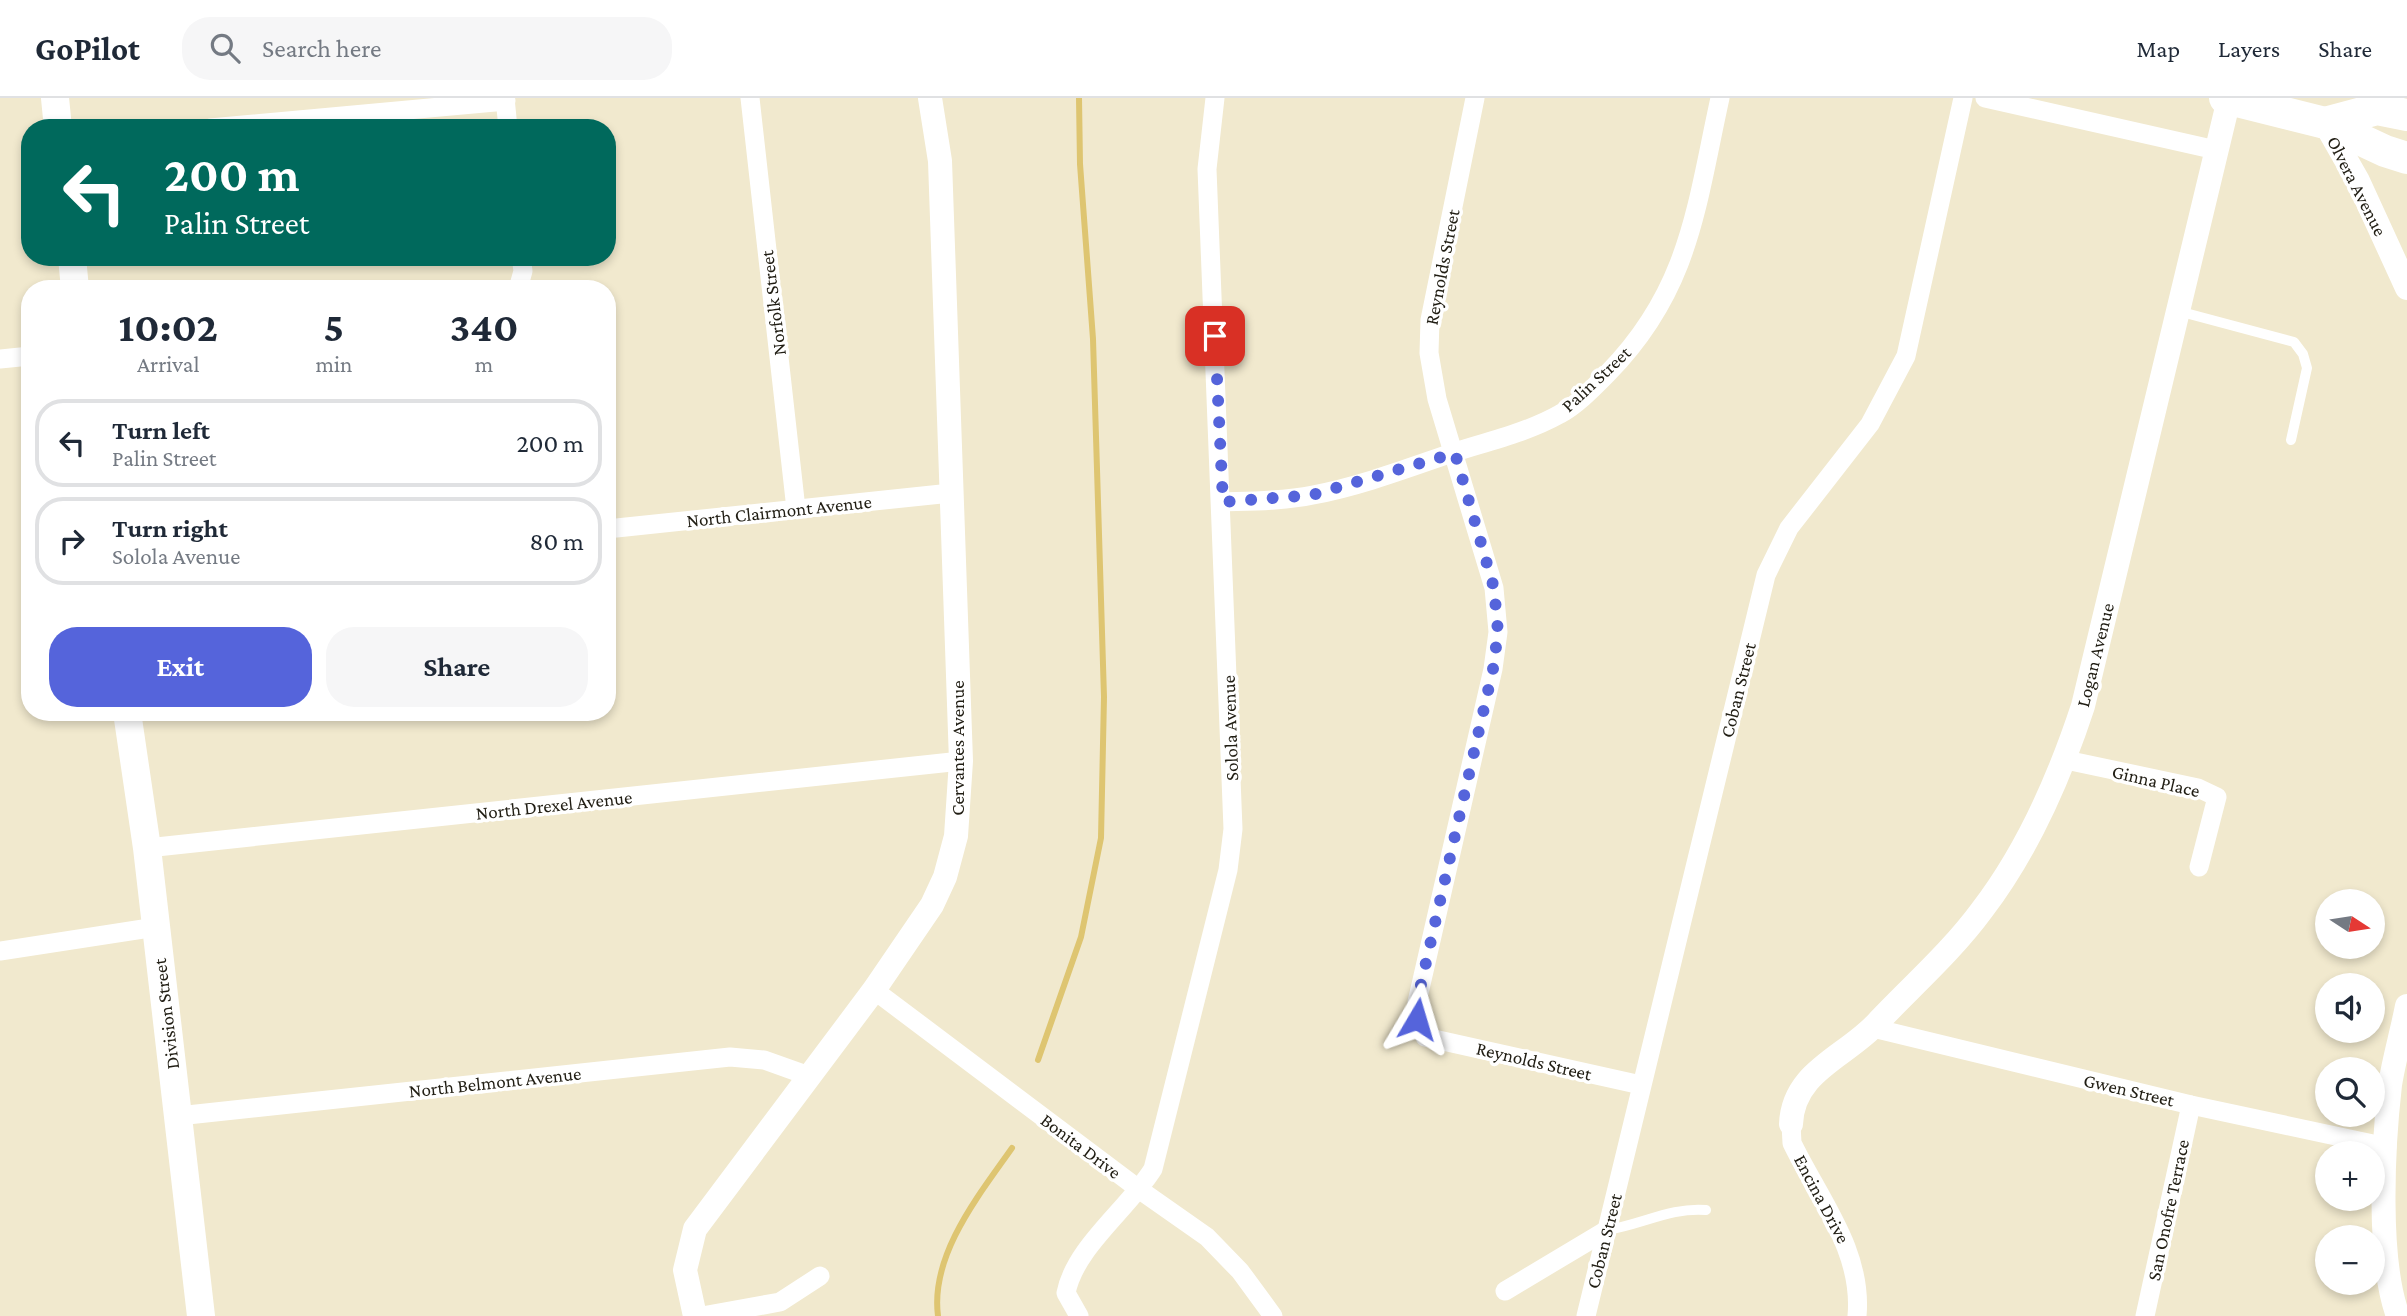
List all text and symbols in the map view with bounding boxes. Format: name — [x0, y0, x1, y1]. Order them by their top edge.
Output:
search box — [182, 17, 672, 80]
icon: search — [206, 29, 244, 67]
text: GoPilot — [35, 30, 140, 67]
text: Search here — [262, 34, 381, 63]
text: Map — [2136, 35, 2180, 62]
text: Layers — [2218, 35, 2280, 62]
text: Share — [2318, 35, 2372, 62]
street label: Olvera Avenue — [2323, 133, 2391, 239]
icon: left — [49, 147, 140, 238]
text: 200 m — [164, 147, 299, 202]
text: Palin Street — [164, 205, 309, 241]
street label: Reynolds Street — [1420, 207, 1464, 327]
street label: Norfolk Street — [756, 249, 790, 357]
text: 10:02 — [119, 303, 218, 350]
text: 5 — [324, 303, 344, 350]
text: 340 — [450, 303, 518, 350]
pin — [1185, 306, 1245, 366]
icon: arrive — [1196, 317, 1234, 355]
street label: Palin Street — [1557, 341, 1635, 416]
text: Arrival — [137, 351, 200, 377]
text: min — [315, 351, 352, 377]
text: m — [475, 351, 493, 377]
text: Turn left — [112, 416, 210, 445]
icon: left — [53, 424, 91, 462]
text: 200 m — [516, 429, 584, 458]
text: Palin Street — [112, 445, 216, 471]
street label: North Clairmont Avenue — [685, 491, 873, 531]
text: Turn right — [112, 514, 228, 543]
icon: right — [53, 522, 91, 560]
text: 80 m — [530, 527, 584, 556]
text: Solola Avenue — [112, 543, 240, 569]
street label: Logan Avenue — [2072, 601, 2118, 709]
button: Exit — [49, 627, 312, 707]
button: Share — [326, 627, 588, 707]
street label: Coban Street — [1716, 640, 1760, 740]
street label: Solola Avenue — [1218, 675, 1242, 781]
street label: Cervantes Avenue — [947, 680, 968, 816]
street label: Ginna Place — [2110, 761, 2202, 801]
street label: North Drexel Avenue — [475, 786, 633, 824]
north arrow — [2315, 889, 2385, 959]
map controls — [2315, 889, 2385, 1295]
street label: Division Street — [149, 957, 183, 1071]
button: sound — [2315, 973, 2385, 1043]
position arrow — [1380, 982, 1454, 1056]
street label: Reynolds Street — [1474, 1038, 1594, 1085]
button: search — [2315, 1057, 2385, 1127]
street label: North Belmont Avenue — [408, 1063, 582, 1101]
street label: Gwen Street — [2082, 1069, 2177, 1111]
street label: Bonita Drive — [1037, 1109, 1125, 1183]
street label: San Onofre Terrace — [2143, 1138, 2193, 1282]
button: + — [2315, 1141, 2385, 1211]
street label: Encina Drive — [1790, 1151, 1854, 1247]
street label: Coban Street — [1582, 1191, 1626, 1291]
button: − — [2315, 1225, 2385, 1295]

